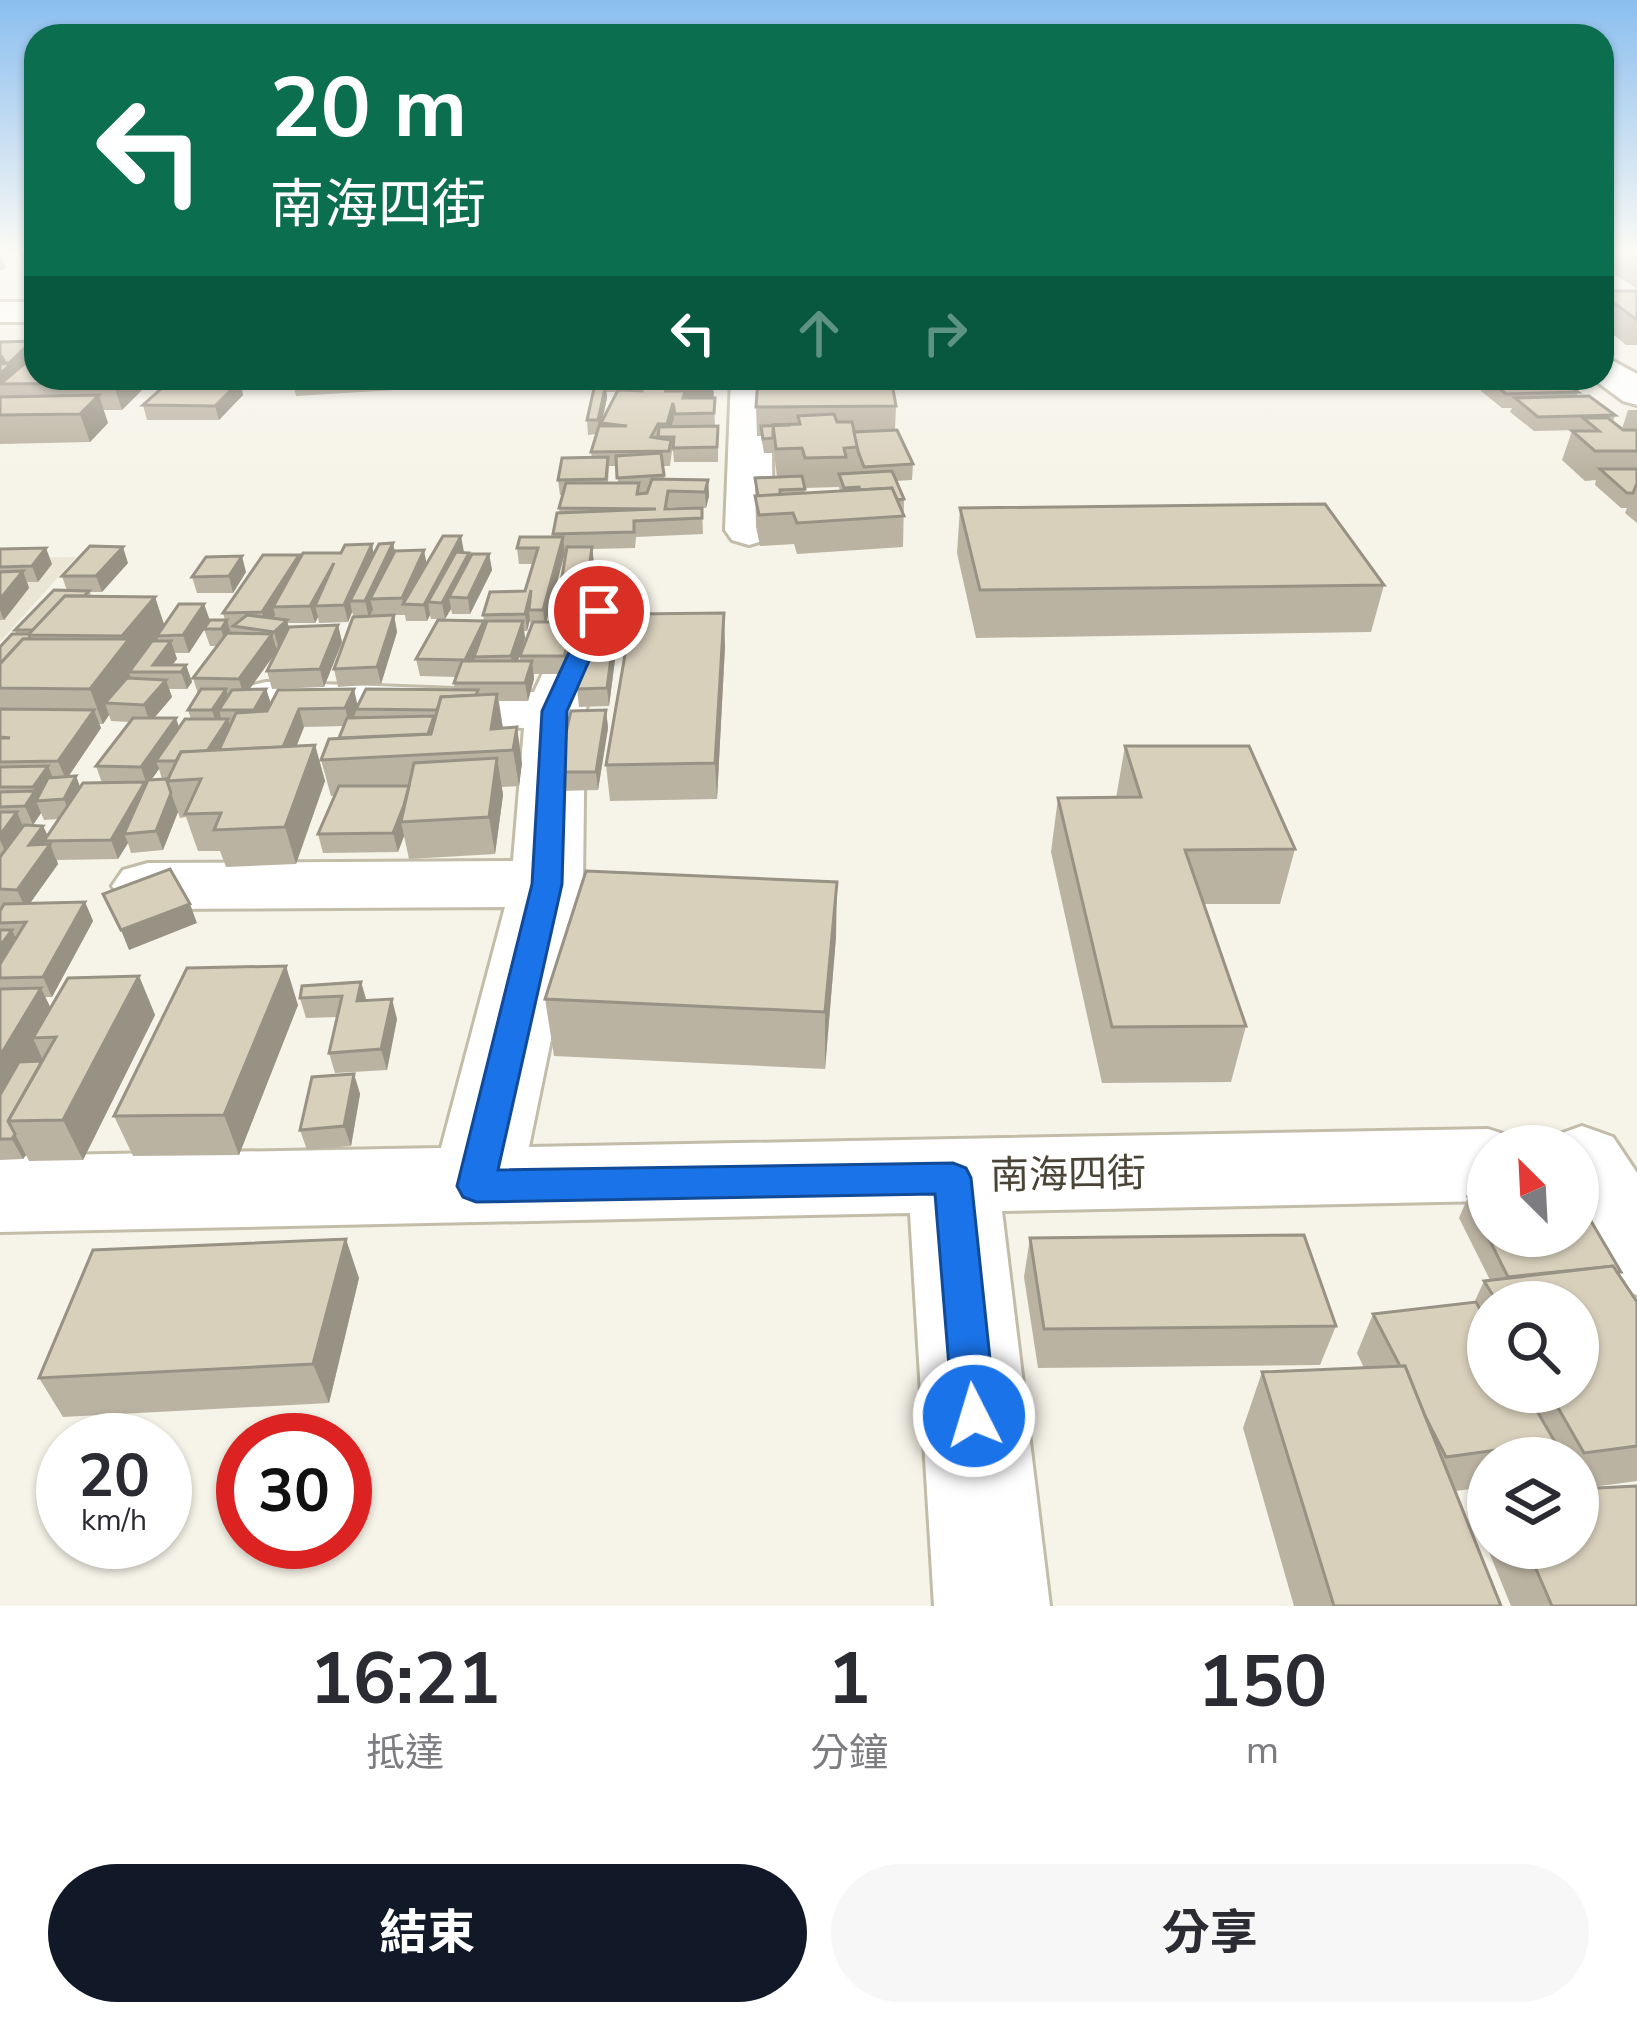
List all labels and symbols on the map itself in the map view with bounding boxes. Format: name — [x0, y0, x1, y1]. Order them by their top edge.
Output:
pin — [548, 560, 650, 662]
north arrow — [1467, 1125, 1599, 1257]
street label: 南海四街 — [990, 1147, 1146, 1203]
position arrow — [911, 1353, 1037, 1479]
speed limit sign: 30 — [216, 1413, 372, 1569]

